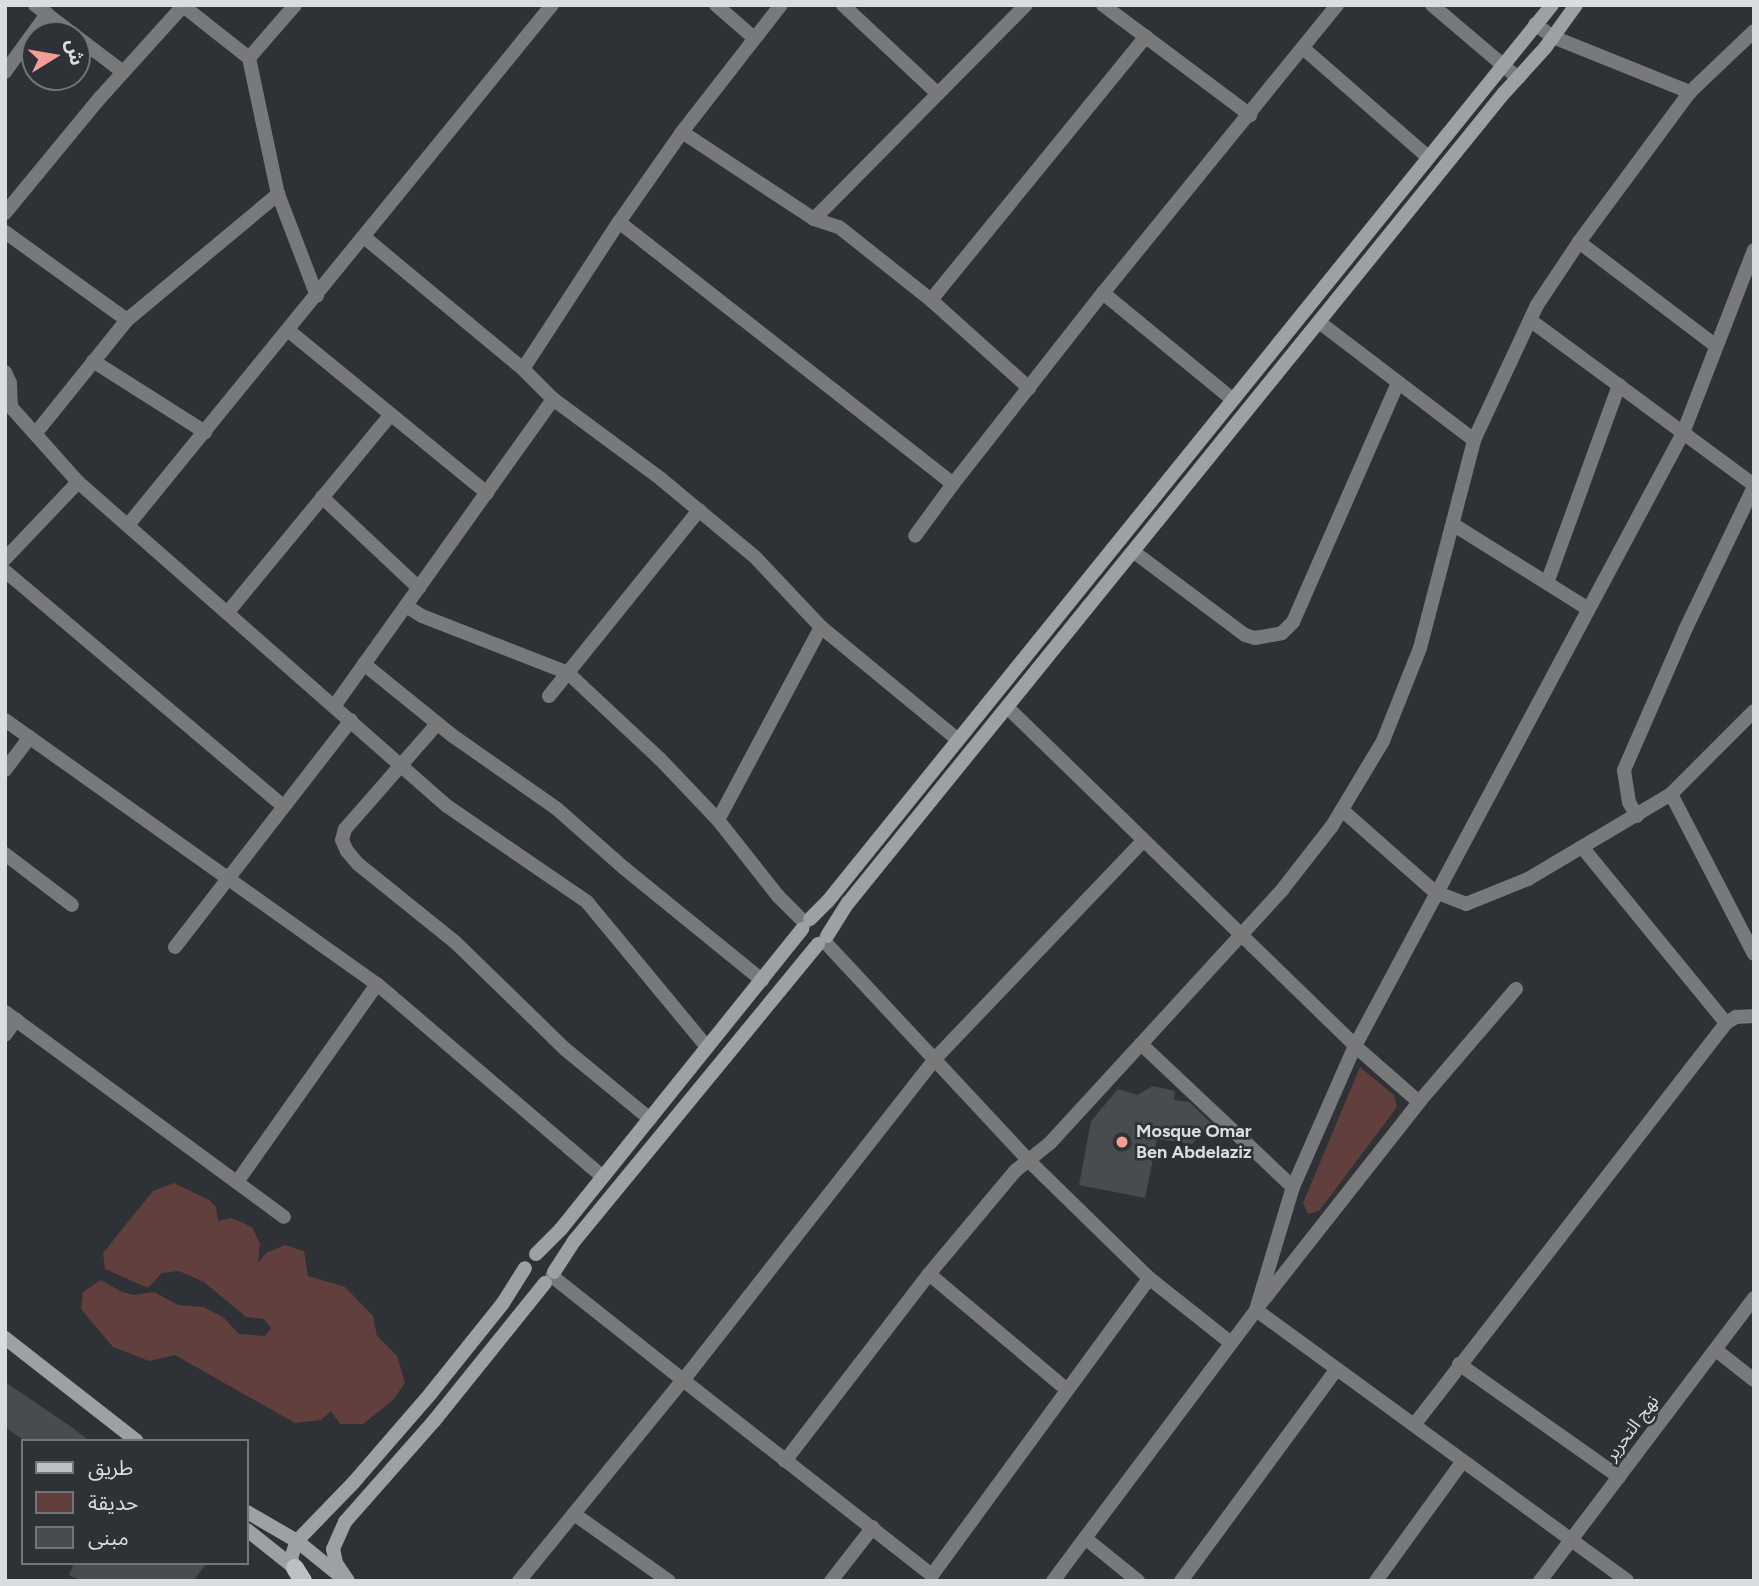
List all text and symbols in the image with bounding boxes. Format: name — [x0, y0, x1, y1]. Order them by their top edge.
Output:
north arrow — [21, 21, 91, 91]
text: ش — [61, 37, 89, 67]
place label: Mosque Omar Ben Abdelaziz — [1136, 1121, 1252, 1164]
marker: Mosque Omar Ben Abdelaziz — [1114, 1134, 1130, 1150]
street label: نهج التحرير — [1600, 1391, 1664, 1465]
legend — [21, 1439, 248, 1565]
text: طريق — [88, 1455, 133, 1480]
text: حديقة — [88, 1490, 138, 1515]
text: مبنى — [88, 1525, 129, 1550]

